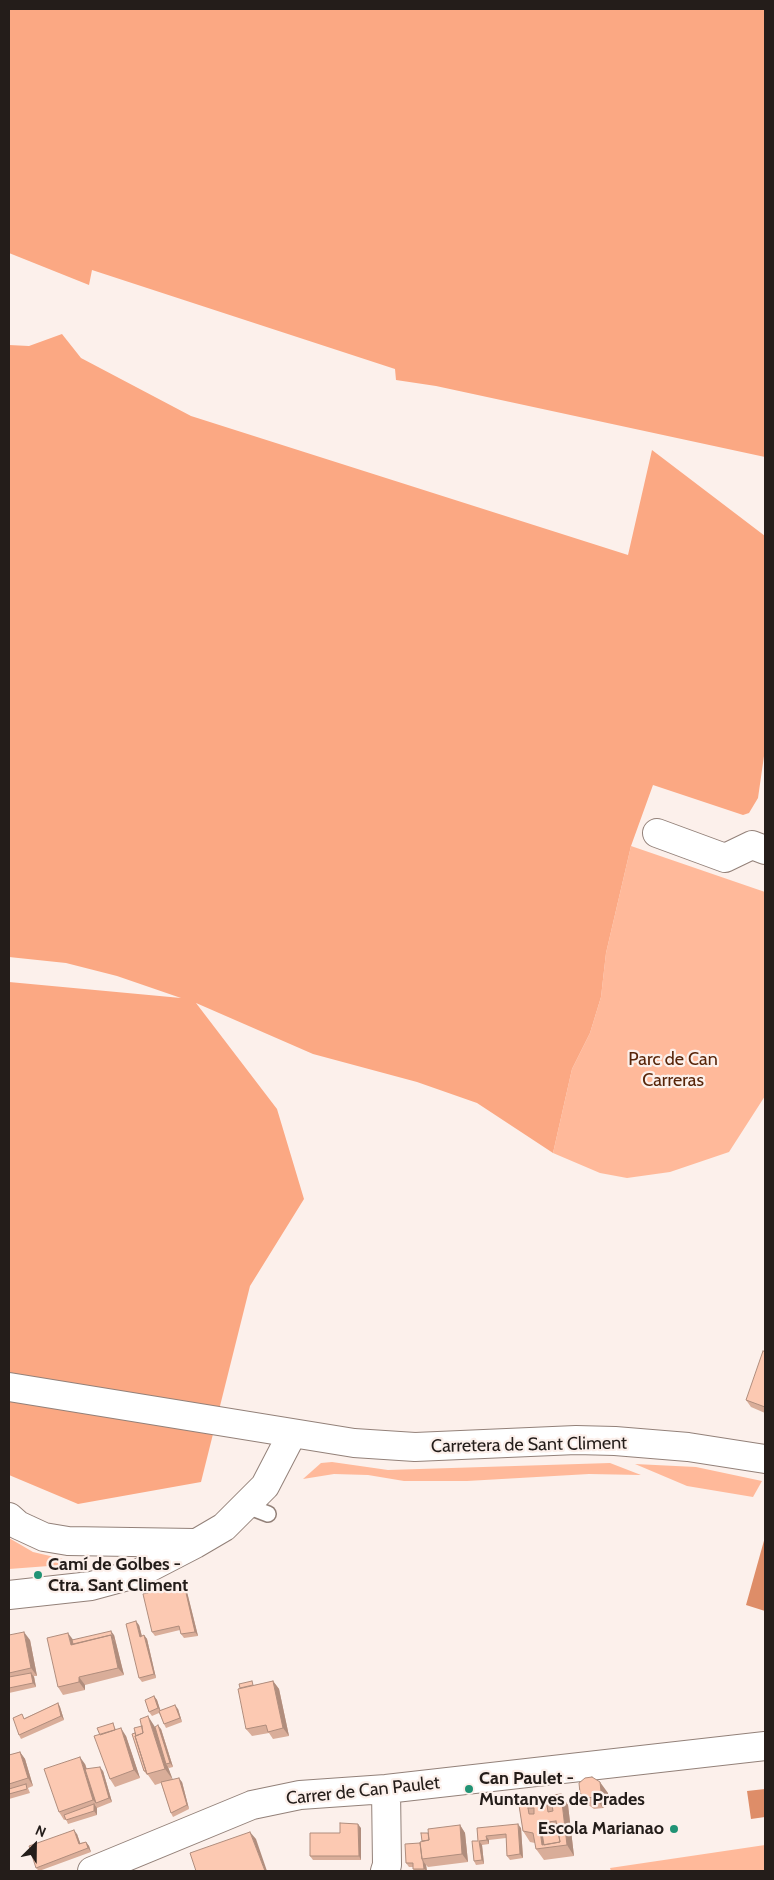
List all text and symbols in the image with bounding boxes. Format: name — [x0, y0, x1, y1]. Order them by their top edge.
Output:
park label: Parc de Can Carreras — [628, 1049, 718, 1092]
street label: Carretera de Sant Climent — [431, 1432, 627, 1458]
place label: Camí de Golbes - Ctra. Sant Climent — [48, 1554, 188, 1596]
marker: Camí de Golbes - Ctra. Sant Climent — [32, 1569, 44, 1581]
place label: Can Paulet - Muntanyes de Prades — [479, 1768, 645, 1810]
street label: Carrer de Can Paulet — [285, 1772, 441, 1810]
marker: Can Paulet - Muntanyes de Prades — [463, 1783, 475, 1795]
place label: Escola Marianao — [538, 1818, 664, 1840]
north arrow — [10, 1820, 60, 1870]
text: N — [33, 1821, 49, 1841]
marker: Escola Marianao — [668, 1823, 680, 1835]

